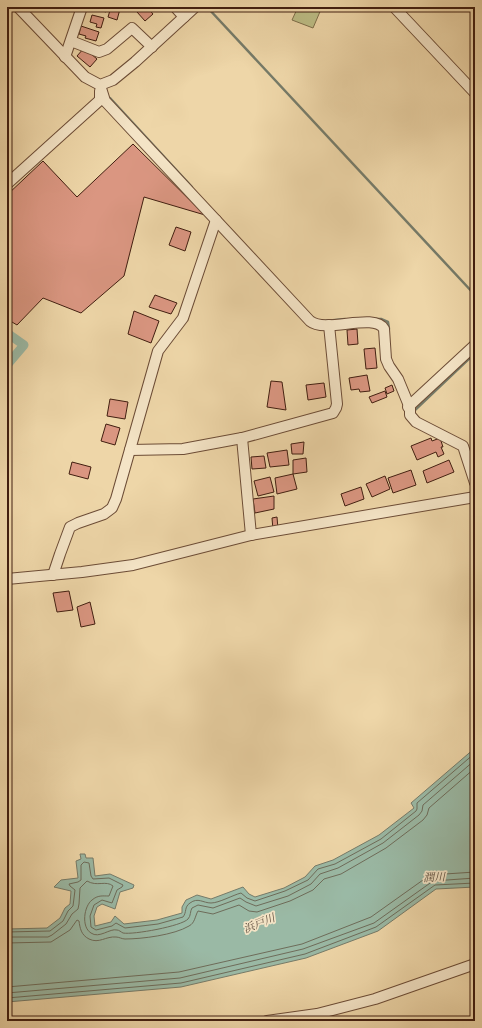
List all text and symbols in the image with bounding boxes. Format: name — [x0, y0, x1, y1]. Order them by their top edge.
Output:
water label: 潤川 — [423, 870, 446, 884]
water label: 浜戸川 — [241, 910, 278, 936]

